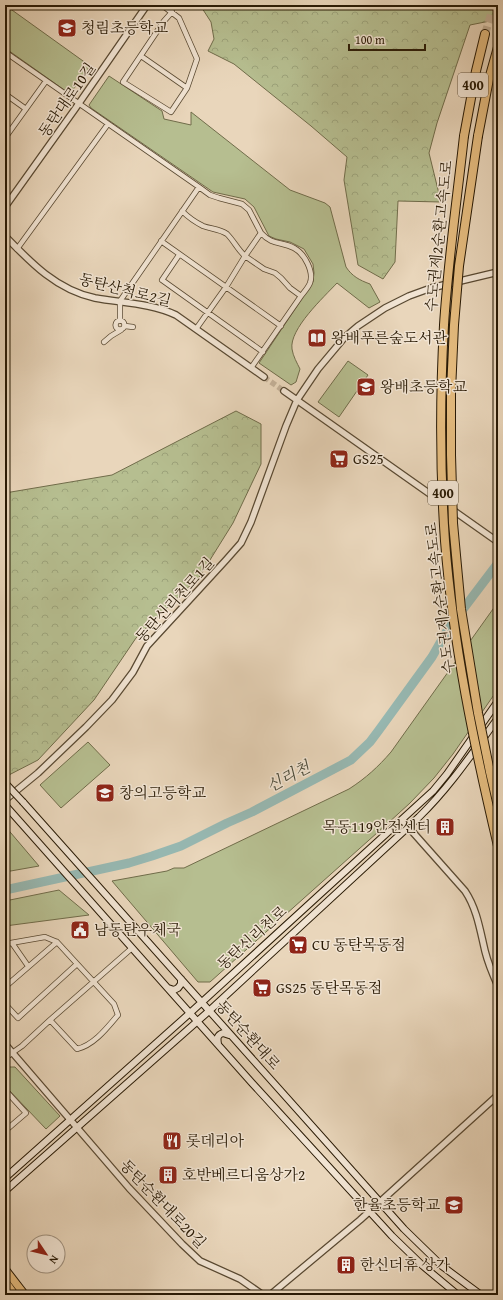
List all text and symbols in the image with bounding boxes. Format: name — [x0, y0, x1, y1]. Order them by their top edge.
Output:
school or university icon: 청림초등학교 — [56, 17, 78, 39]
place label: 청림초등학교 — [81, 17, 168, 38]
scale bar — [349, 26, 425, 52]
text: 100 m — [355, 31, 385, 48]
street label: 동탄대로10길 — [33, 58, 100, 141]
road number: 400 — [458, 73, 488, 97]
street label: 수도권제2순환고속도로 — [420, 159, 457, 313]
street label: 동탄산척로2길 — [77, 268, 173, 311]
library icon: 왕배푸른숲도서관 — [306, 327, 328, 349]
place label: 왕배푸른숲도서관 — [331, 327, 447, 348]
school or university icon: 왕배초등학교 — [355, 376, 377, 398]
place label: 왕배초등학교 — [380, 376, 467, 397]
supermarket icon: GS25 — [328, 448, 350, 470]
place label: GS25 — [353, 448, 384, 469]
road number: 400 — [428, 481, 458, 505]
street label: 수도권제2순환고속도로 — [420, 521, 459, 675]
street label: 동탄신리천로1길 — [130, 552, 219, 647]
water label: 신리천 — [262, 754, 315, 797]
school or university icon: 창의고등학교 — [94, 782, 116, 804]
place label: 창의고등학교 — [119, 782, 206, 803]
place label: 목동119안전센터 — [322, 816, 431, 837]
building icon: 목동119안전센터 — [434, 816, 456, 838]
street label: 동탄신리천로 — [212, 900, 291, 975]
public building icon: 남동탄우체국 — [69, 919, 91, 941]
place label: 남동탄우체국 — [94, 919, 181, 940]
supermarket icon: CU 동탄목동점 — [287, 934, 309, 956]
place label: CU 동탄목동점 — [312, 934, 406, 955]
supermarket icon: GS25 동탄목동점 — [251, 977, 273, 999]
place label: GS25 동탄목동점 — [276, 977, 382, 998]
street label: 동탄순환대로 — [211, 995, 286, 1074]
restaurant icon: 롯데리아 — [161, 1130, 183, 1152]
place label: 롯데리아 — [186, 1130, 244, 1151]
street label: 동탄순환대로20길 — [116, 1155, 211, 1253]
building icon: 호반베르디움상가2 — [157, 1164, 179, 1186]
place label: 호반베르디움상가2 — [182, 1164, 305, 1185]
place label: 한율초등학교 — [353, 1194, 440, 1215]
school or university icon: 한율초등학교 — [443, 1194, 465, 1216]
north arrow — [26, 1234, 66, 1274]
text: N — [45, 1252, 63, 1268]
building icon: 한신더휴 상가 — [335, 1254, 357, 1276]
place label: 한신더휴 상가 — [360, 1254, 451, 1275]

